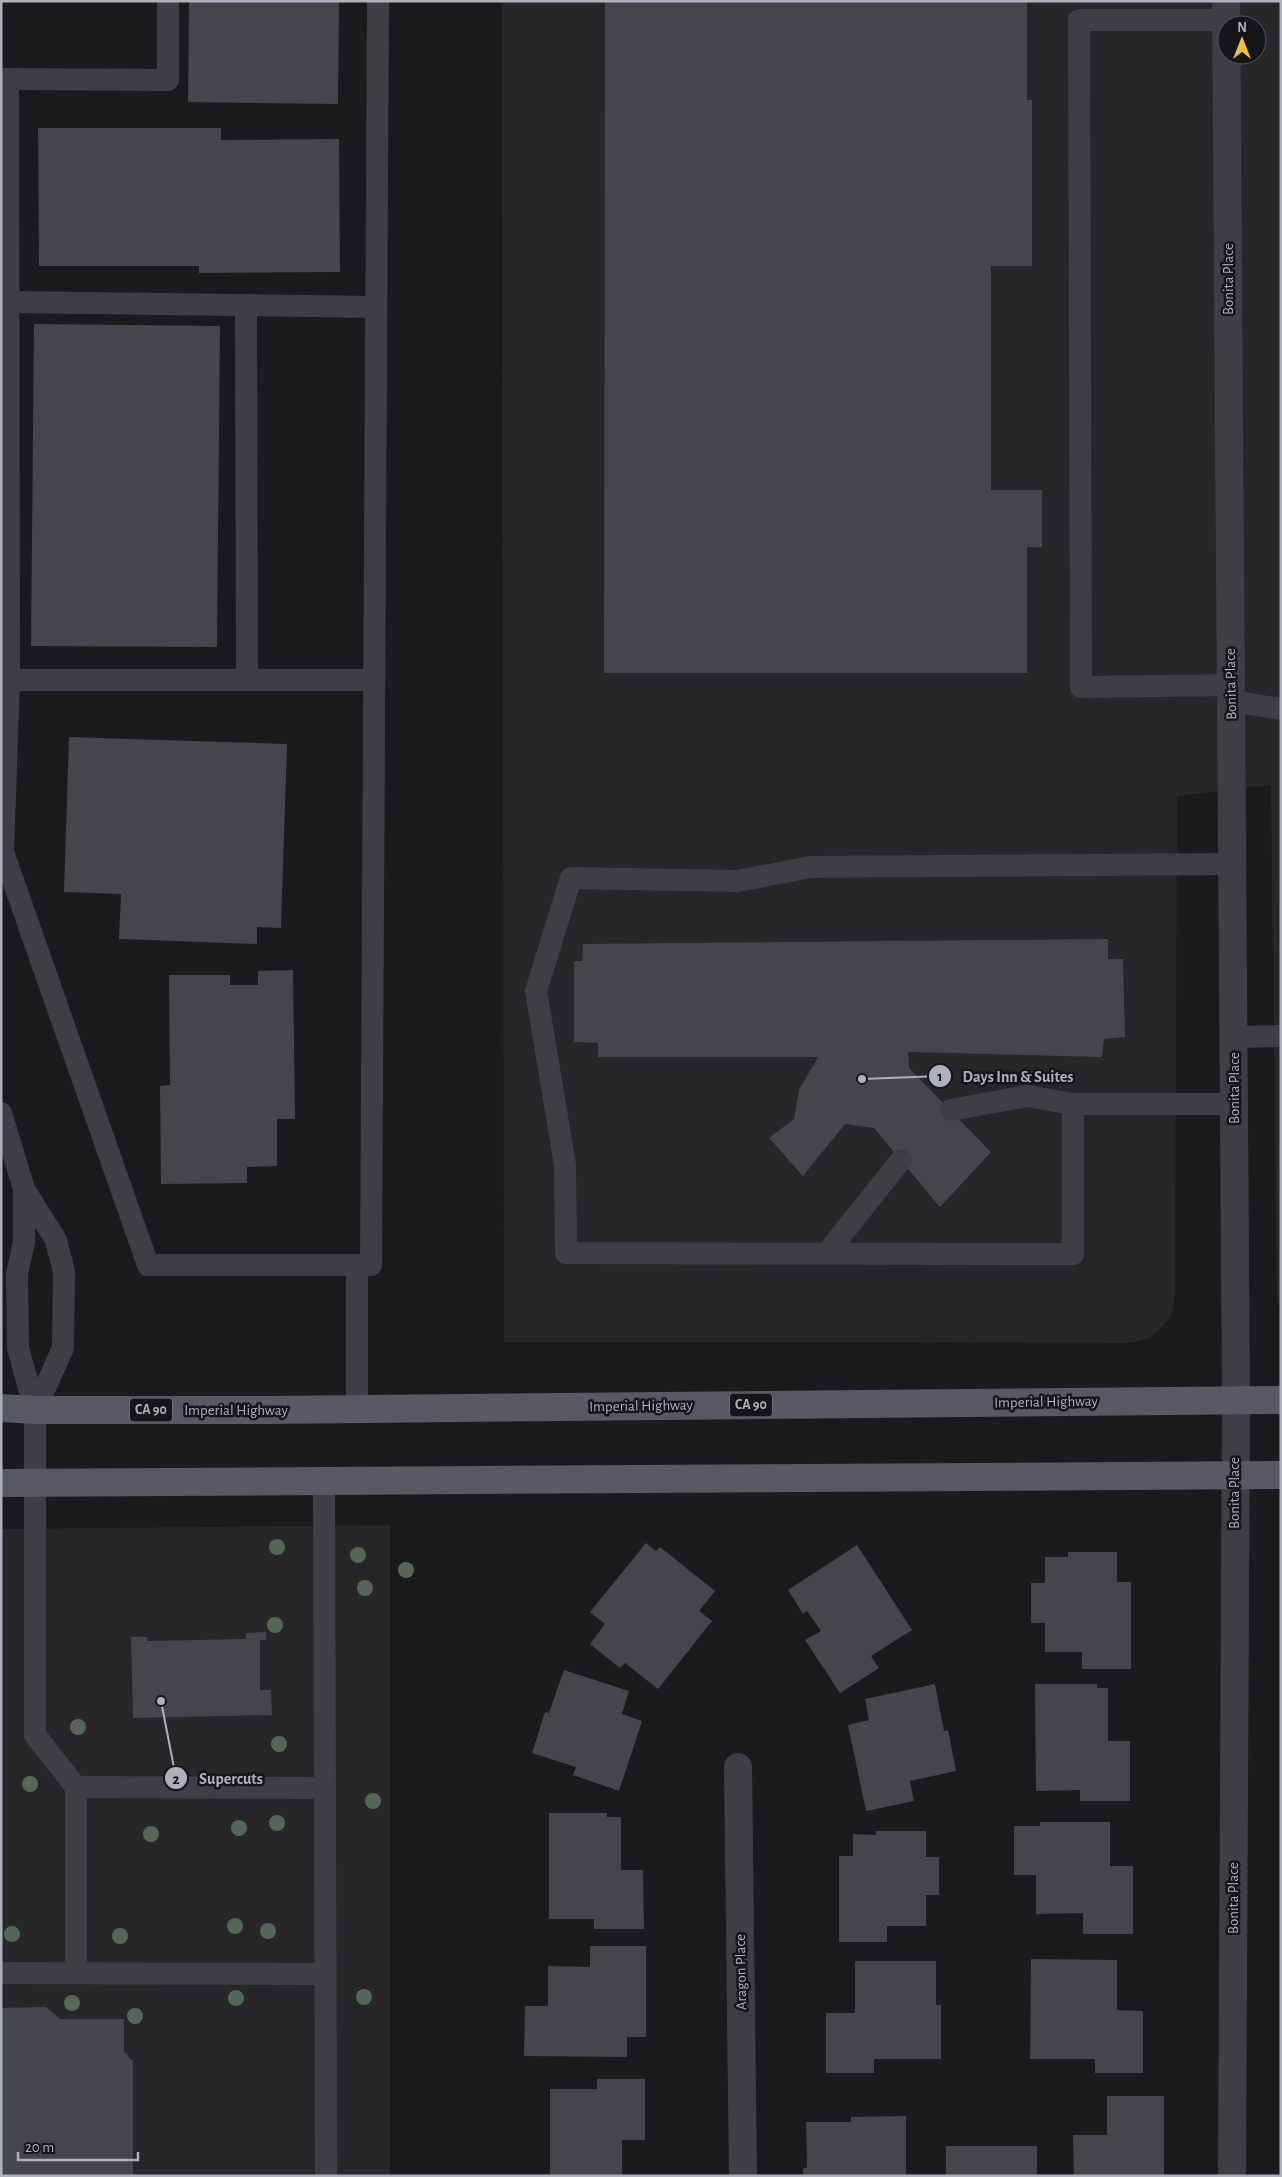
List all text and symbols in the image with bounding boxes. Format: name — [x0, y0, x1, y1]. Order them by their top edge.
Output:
north arrow — [1217, 15, 1267, 65]
text: N — [1237, 21, 1247, 35]
street label: Bonita Place — [1221, 243, 1236, 315]
street label: Bonita Place — [1223, 648, 1239, 720]
street label: Bonita Place — [1227, 1052, 1242, 1124]
callout: Days Inn & Suites — [928, 1061, 1083, 1092]
text: 1 — [937, 1069, 943, 1084]
text: Days Inn & Suites — [963, 1069, 1073, 1086]
road number: CA 90 — [730, 1394, 772, 1416]
street label: Imperial Highway — [994, 1394, 1099, 1410]
road number: CA 90 — [130, 1398, 172, 1422]
street label: Imperial Highway — [589, 1398, 694, 1414]
street label: Imperial Highway — [184, 1403, 288, 1418]
street label: Bonita Place — [1227, 1457, 1242, 1529]
callout: Supercuts — [164, 1763, 273, 1794]
text: Supercuts — [199, 1771, 263, 1787]
text: 2 — [172, 1772, 180, 1787]
street label: Bonita Place — [1226, 1862, 1241, 1934]
street label: Aragon Place — [733, 1934, 749, 2010]
scale bar — [18, 2130, 138, 2162]
text: 20 m — [25, 2140, 54, 2155]

